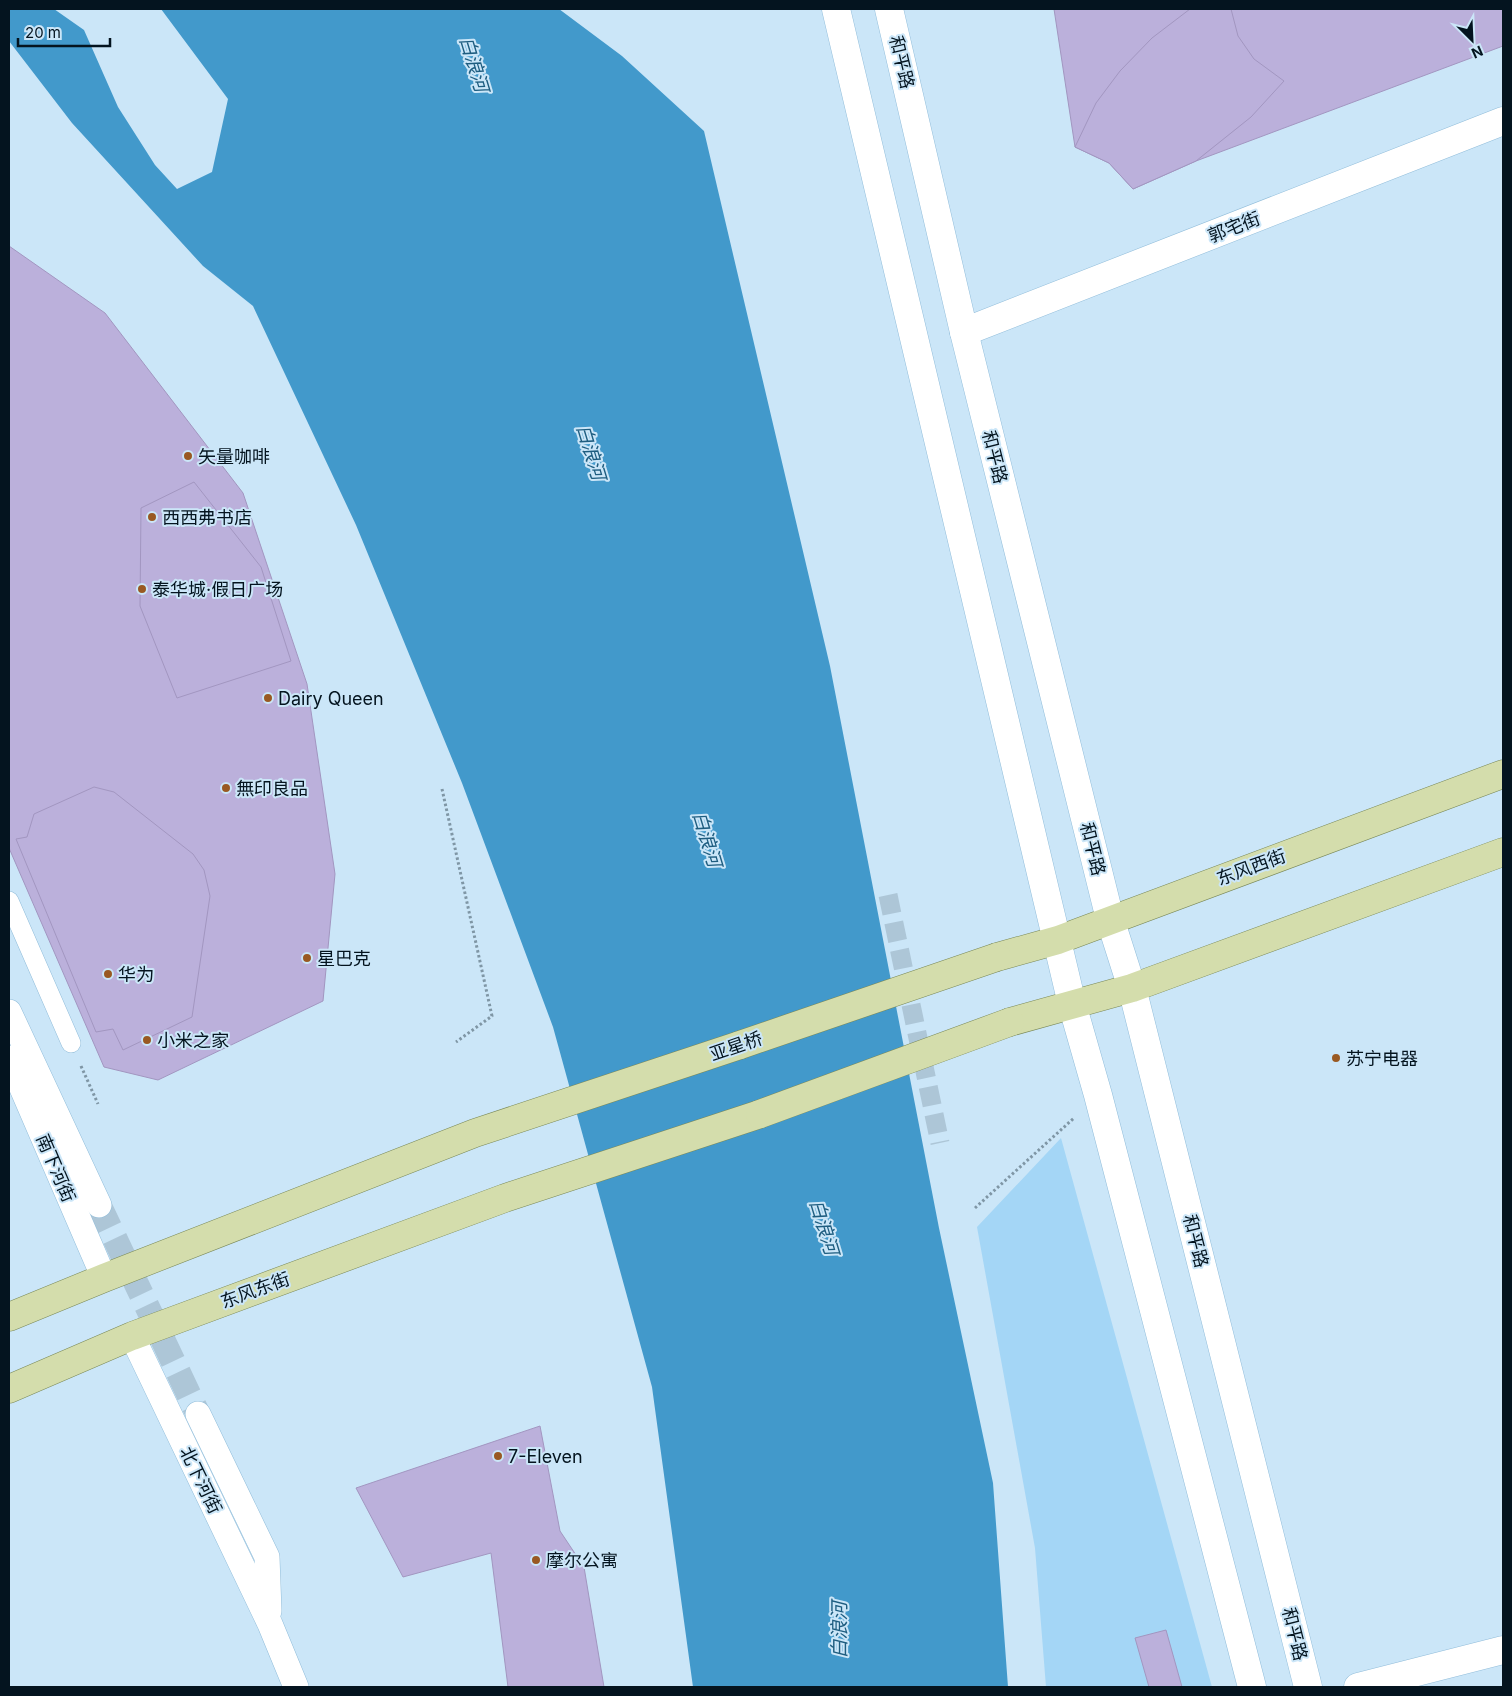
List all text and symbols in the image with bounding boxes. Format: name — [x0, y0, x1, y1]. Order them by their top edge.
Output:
scale bar — [18, 15, 110, 47]
north arrow — [1447, 15, 1497, 65]
text: 20 m — [25, 23, 61, 42]
water label: 白浪河 — [455, 33, 494, 98]
street label: 和平路 — [886, 33, 918, 91]
text: N — [1469, 42, 1486, 62]
street label: 郭宅街 — [1205, 208, 1263, 246]
water label: 白浪河 — [572, 421, 611, 486]
street label: 和平路 — [978, 428, 1012, 486]
place label: 矢量咖啡 — [198, 446, 270, 467]
marker: 矢量咖啡 — [182, 450, 194, 462]
place label: 西西弗书店 — [162, 507, 252, 528]
marker: 西西弗书店 — [146, 511, 158, 523]
place label: 泰华城·假日广场 — [152, 579, 283, 600]
marker: 泰华城·假日广场 — [136, 583, 148, 595]
place label: Dairy Queen — [278, 688, 384, 709]
marker: Dairy Queen — [262, 692, 274, 704]
place label: 無印良品 — [236, 778, 308, 799]
marker: 無印良品 — [220, 782, 232, 794]
water label: 白浪河 — [688, 808, 727, 873]
street label: 和平路 — [1076, 820, 1110, 878]
street label: 东风西街 — [1214, 845, 1288, 889]
place label: 星巴克 — [317, 948, 371, 969]
marker: 星巴克 — [301, 952, 313, 964]
place label: 华为 — [118, 964, 154, 985]
marker: 华为 — [102, 968, 114, 980]
street label: 亚星桥 — [707, 1027, 765, 1065]
place label: 小米之家 — [157, 1030, 229, 1051]
marker: 小米之家 — [141, 1034, 153, 1046]
place label: 苏宁电器 — [1346, 1048, 1418, 1069]
marker: 苏宁电器 — [1330, 1052, 1342, 1064]
street label: 南下河街 — [32, 1131, 80, 1205]
water label: 白浪河 — [805, 1196, 844, 1261]
street label: 和平路 — [1179, 1212, 1213, 1270]
street label: 东风东街 — [218, 1268, 292, 1312]
street label: 北下河街 — [176, 1443, 226, 1517]
place label: 7-Eleven — [508, 1446, 583, 1467]
marker: 7-Eleven — [492, 1450, 504, 1462]
place label: 摩尔公寓 — [546, 1550, 618, 1571]
marker: 摩尔公寓 — [530, 1554, 542, 1566]
water label: 白浪河 — [828, 1598, 851, 1659]
street label: 和平路 — [1278, 1605, 1312, 1663]

